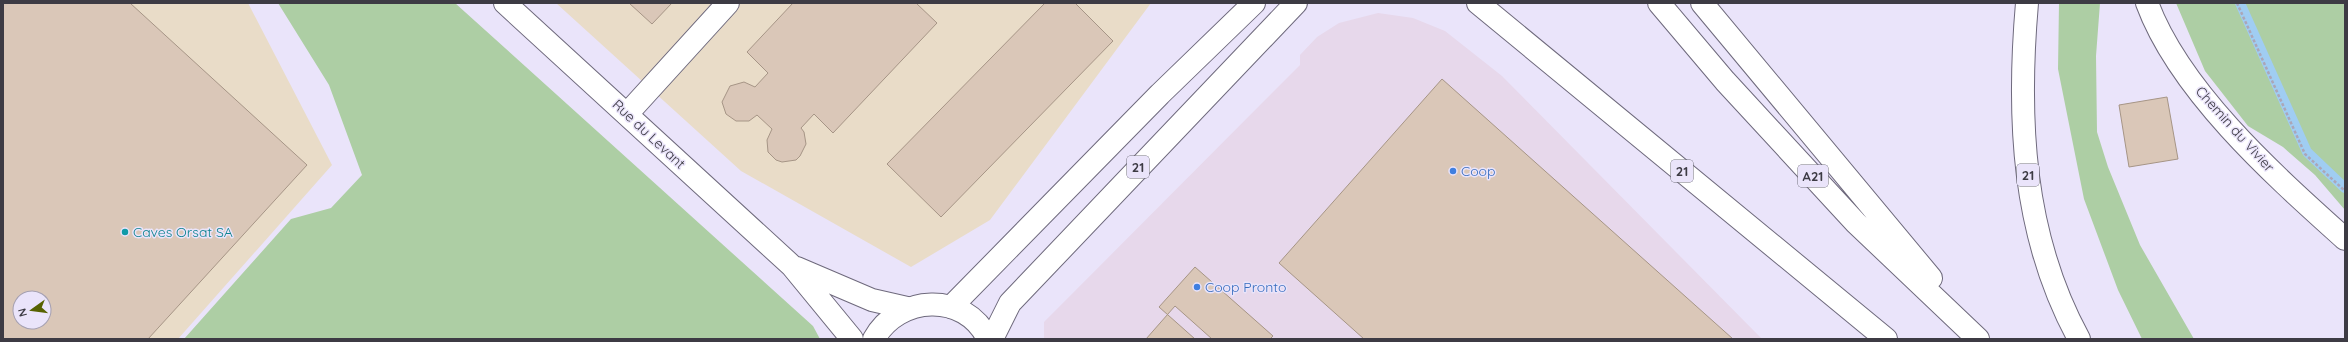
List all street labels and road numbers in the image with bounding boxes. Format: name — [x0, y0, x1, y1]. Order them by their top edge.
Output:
street label: Chemin du Vivier — [2192, 82, 2279, 176]
street label: Rue du Levant — [609, 96, 689, 173]
road number: 21 — [1127, 156, 1149, 178]
road number: 21 — [1671, 160, 1693, 182]
road number: 21 — [2017, 164, 2039, 186]
road number: A21 — [1798, 165, 1828, 187]

